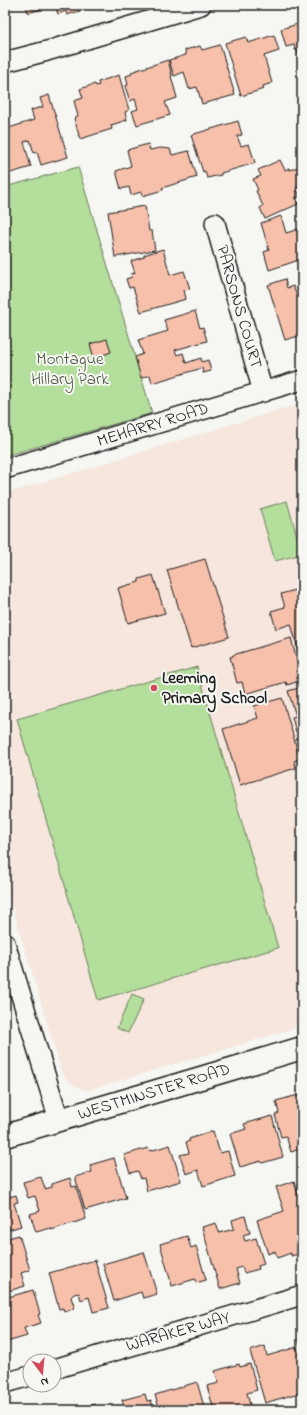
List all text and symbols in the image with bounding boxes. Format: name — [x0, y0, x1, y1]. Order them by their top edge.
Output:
street label: PARSONS COURT — [209, 242, 269, 372]
park label: Montague Hillary Park — [31, 347, 109, 393]
street label: MEHARRY ROAD — [94, 396, 212, 454]
place label: Leeming Primary School — [162, 666, 267, 713]
marker: Leeming Primary School — [149, 683, 159, 693]
street label: WESTMINSTER ROAD — [75, 1057, 233, 1127]
street label: WARAKER WAY — [123, 1305, 233, 1359]
north arrow — [22, 1353, 62, 1393]
text: N — [39, 1373, 50, 1390]

